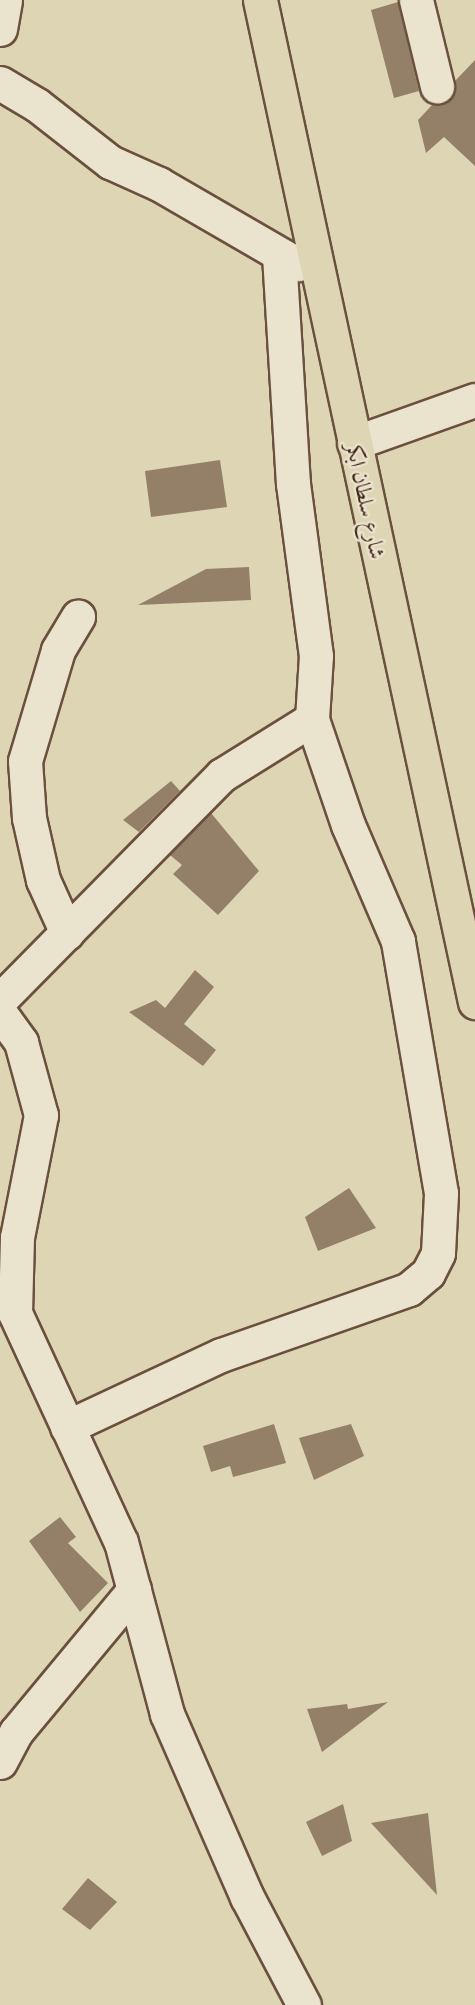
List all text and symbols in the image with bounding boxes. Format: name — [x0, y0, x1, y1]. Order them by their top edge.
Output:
street label: شارع سلطان ابكر — [341, 441, 391, 561]

